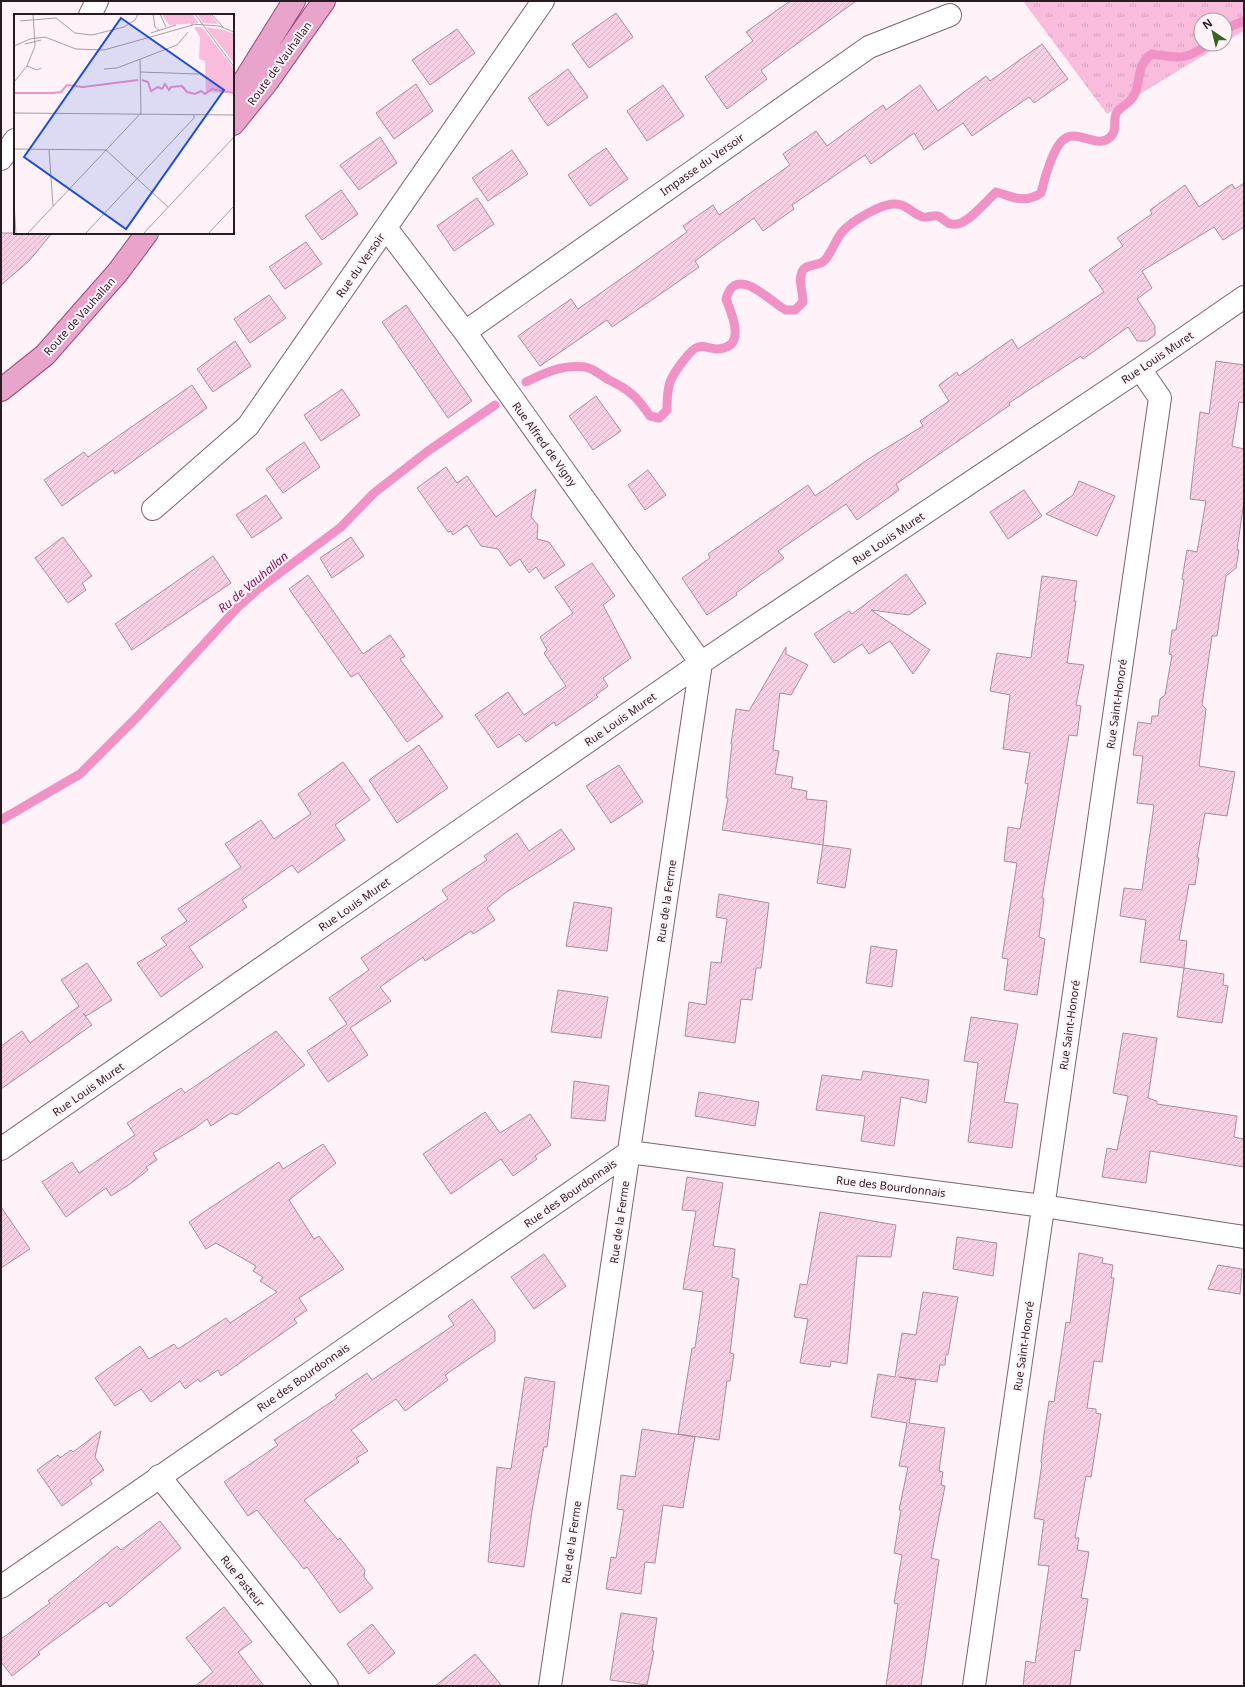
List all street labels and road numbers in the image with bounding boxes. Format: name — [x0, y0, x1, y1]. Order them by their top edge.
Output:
street label: Route de Vauhallan — [244, 18, 314, 108]
street label: Impasse du Versoir — [657, 129, 747, 199]
street label: Rue du Versoir — [332, 229, 388, 300]
street label: Route de Vauhallan — [40, 274, 118, 358]
street label: Rue Louis Muret — [1118, 327, 1196, 387]
street label: Rue Alfred de Vigny — [509, 399, 581, 490]
street label: Rue Louis Muret — [849, 508, 927, 568]
street label: Rue Saint-Honoré — [1102, 658, 1130, 750]
street label: Rue Louis Muret — [581, 689, 659, 749]
street label: Rue de la Ferme — [653, 859, 679, 943]
street label: Rue Louis Muret — [315, 874, 393, 934]
street label: Rue Saint-Honoré — [1055, 979, 1083, 1071]
street label: Rue Louis Muret — [49, 1059, 127, 1119]
street label: Rue des Bourdonnais — [521, 1155, 619, 1231]
street label: Rue des Bourdonnais — [835, 1172, 947, 1200]
street label: Rue de la Ferme — [606, 1180, 632, 1264]
street label: Rue Saint-Honoré — [1009, 1300, 1037, 1392]
street label: Rue des Bourdonnais — [254, 1339, 352, 1415]
street label: Rue de la Ferme — [558, 1500, 584, 1584]
street label: Rue Pasteur — [218, 1552, 269, 1610]

